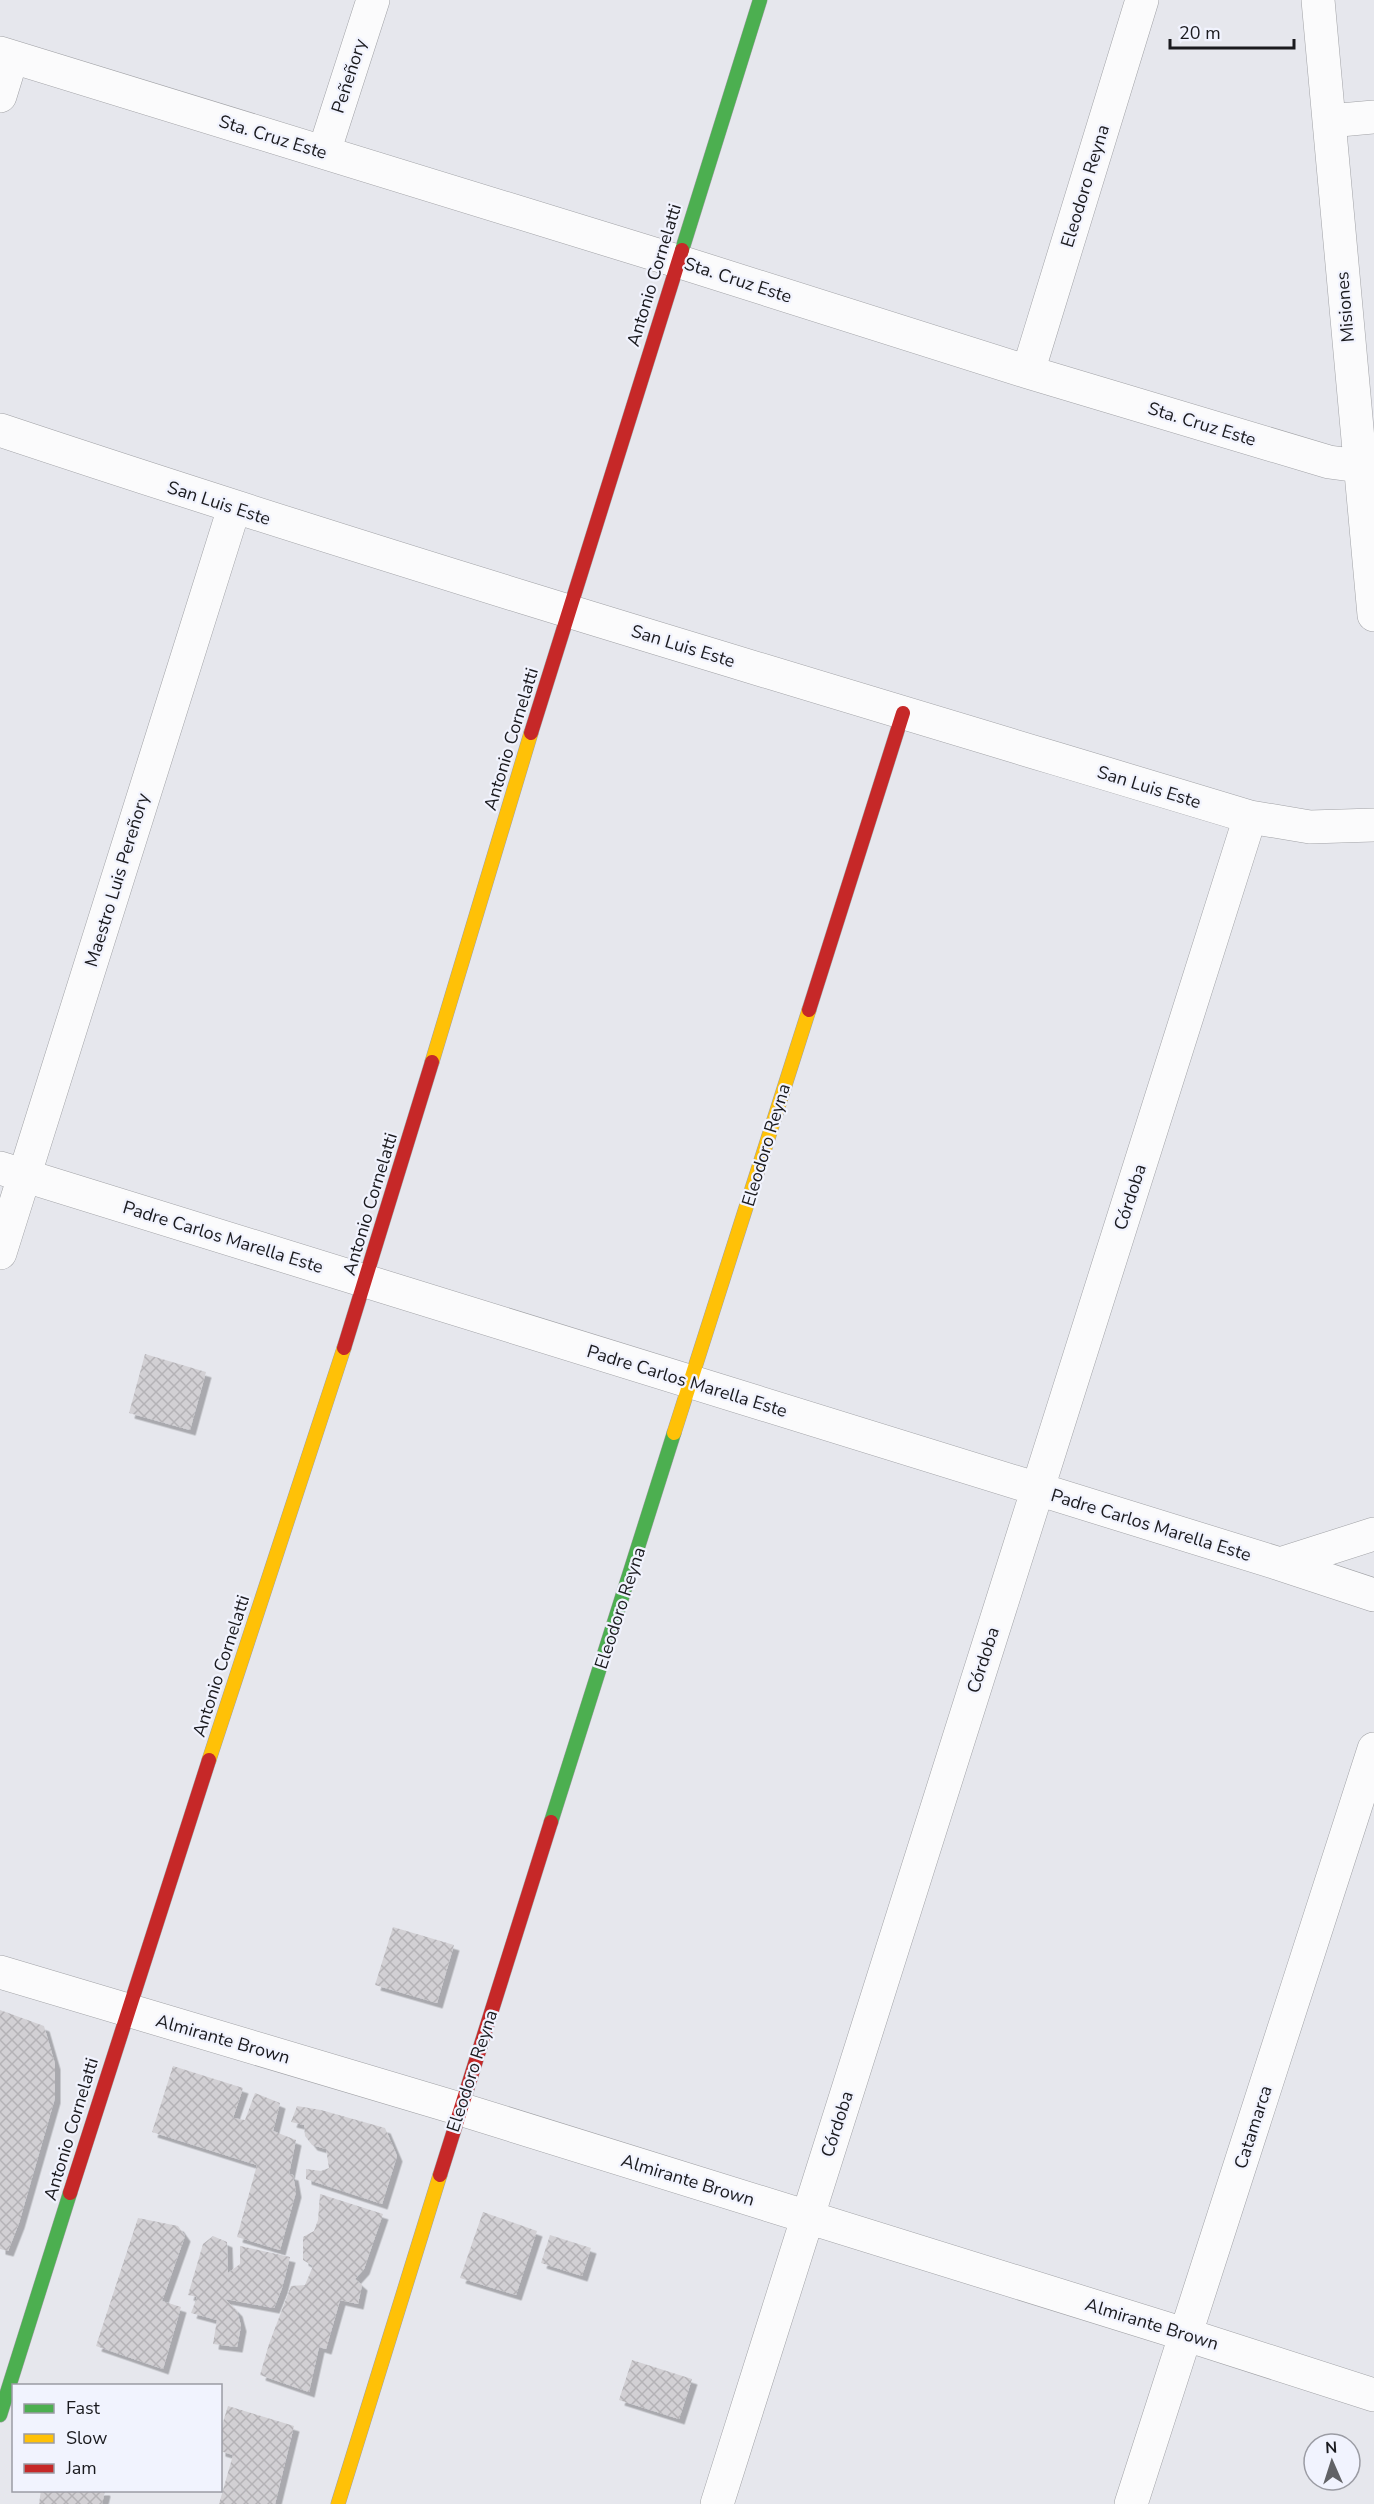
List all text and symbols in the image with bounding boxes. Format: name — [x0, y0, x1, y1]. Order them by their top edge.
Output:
scale bar — [1170, 12, 1294, 50]
text: 20 m — [1179, 21, 1221, 45]
street label: Peñeñory — [326, 35, 373, 116]
street label: Sta. Cruz Este — [216, 109, 330, 165]
street label: Eleodoro Reyna — [1055, 122, 1115, 250]
street label: Antonio Cornelatti — [621, 201, 687, 349]
street label: Sta. Cruz Este — [681, 251, 795, 309]
street label: Misiones — [1330, 271, 1360, 343]
street label: Sta. Cruz Este — [1145, 396, 1259, 452]
street label: San Luis Este — [164, 475, 274, 531]
street label: San Luis Este — [628, 619, 738, 673]
street label: Antonio Cornelatti — [478, 665, 544, 813]
street label: San Luis Este — [1094, 760, 1204, 814]
street label: Maestro Luis Pereñory — [79, 790, 155, 970]
street label: Eleodoro Reyna — [736, 1081, 796, 1209]
street label: Antonio Cornelatti — [337, 1130, 403, 1278]
street label: Córdoba — [1108, 1161, 1152, 1233]
street label: Padre Carlos Marella Este — [120, 1195, 326, 1279]
street label: Padre Carlos Marella Este — [584, 1339, 790, 1423]
street label: Padre Carlos Marella Este — [1048, 1483, 1254, 1567]
street label: Eleodoro Reyna — [589, 1544, 651, 1672]
street label: Antonio Cornelatti — [187, 1592, 255, 1740]
street label: Córdoba — [961, 1624, 1005, 1696]
street label: Eleodoro Reyna — [441, 2007, 503, 2135]
street label: Almirante Brown — [153, 2008, 293, 2070]
street label: Antonio Cornelatti — [38, 2055, 104, 2203]
street label: Catamarca — [1228, 2082, 1278, 2172]
street label: Córdoba — [815, 2088, 859, 2160]
street label: Almirante Brown — [618, 2148, 758, 2212]
street label: Almirante Brown — [1082, 2292, 1222, 2356]
legend — [12, 2384, 222, 2492]
text: Fast — [66, 2396, 101, 2420]
text: Slow — [66, 2426, 107, 2450]
north arrow — [1302, 2432, 1362, 2492]
text: N — [1325, 2437, 1338, 2459]
text: Jam — [65, 2456, 97, 2480]

